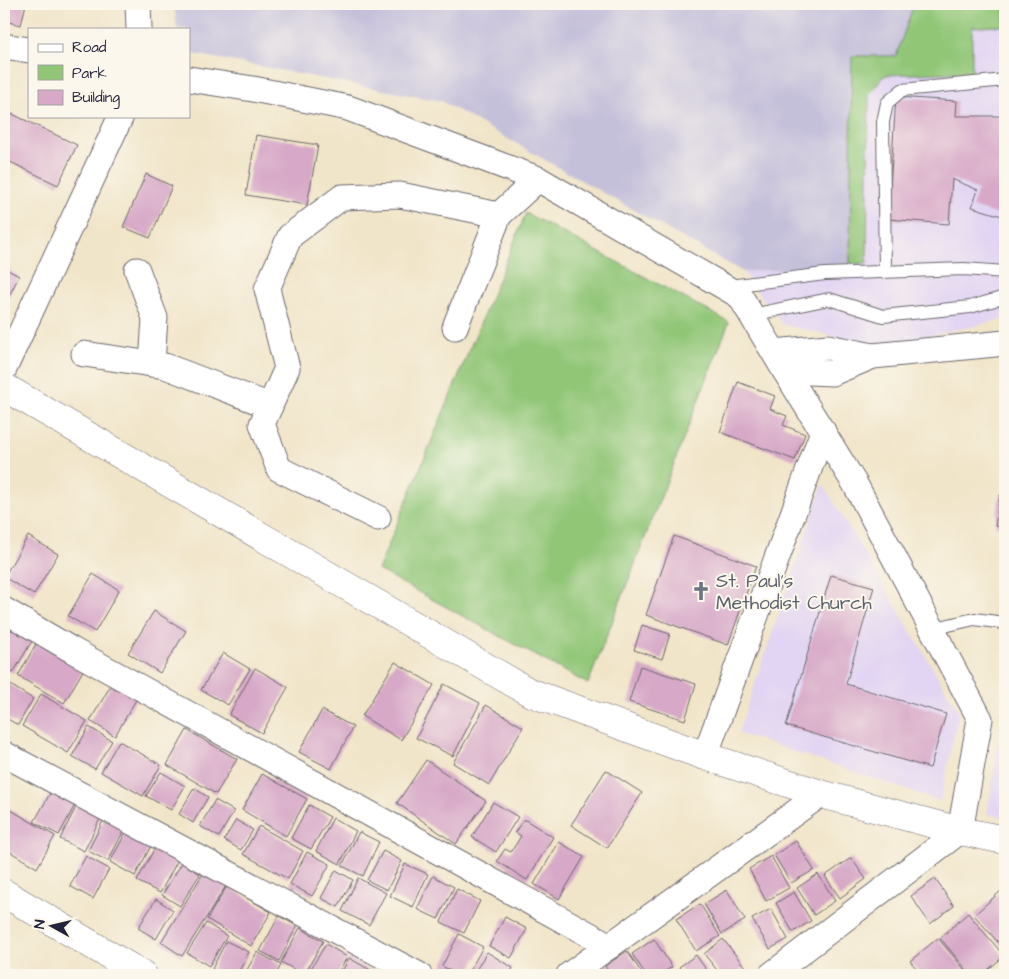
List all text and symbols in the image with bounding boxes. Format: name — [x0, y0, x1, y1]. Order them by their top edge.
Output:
legend — [28, 28, 190, 118]
text: Road — [72, 37, 107, 58]
text: Park — [72, 63, 107, 84]
text: Building — [72, 87, 120, 109]
place label: St. Paul's Methodist Church — [716, 568, 872, 617]
church icon: St. Paul's Methodist Church — [690, 580, 712, 602]
north arrow — [28, 902, 78, 952]
text: N — [30, 918, 51, 930]

